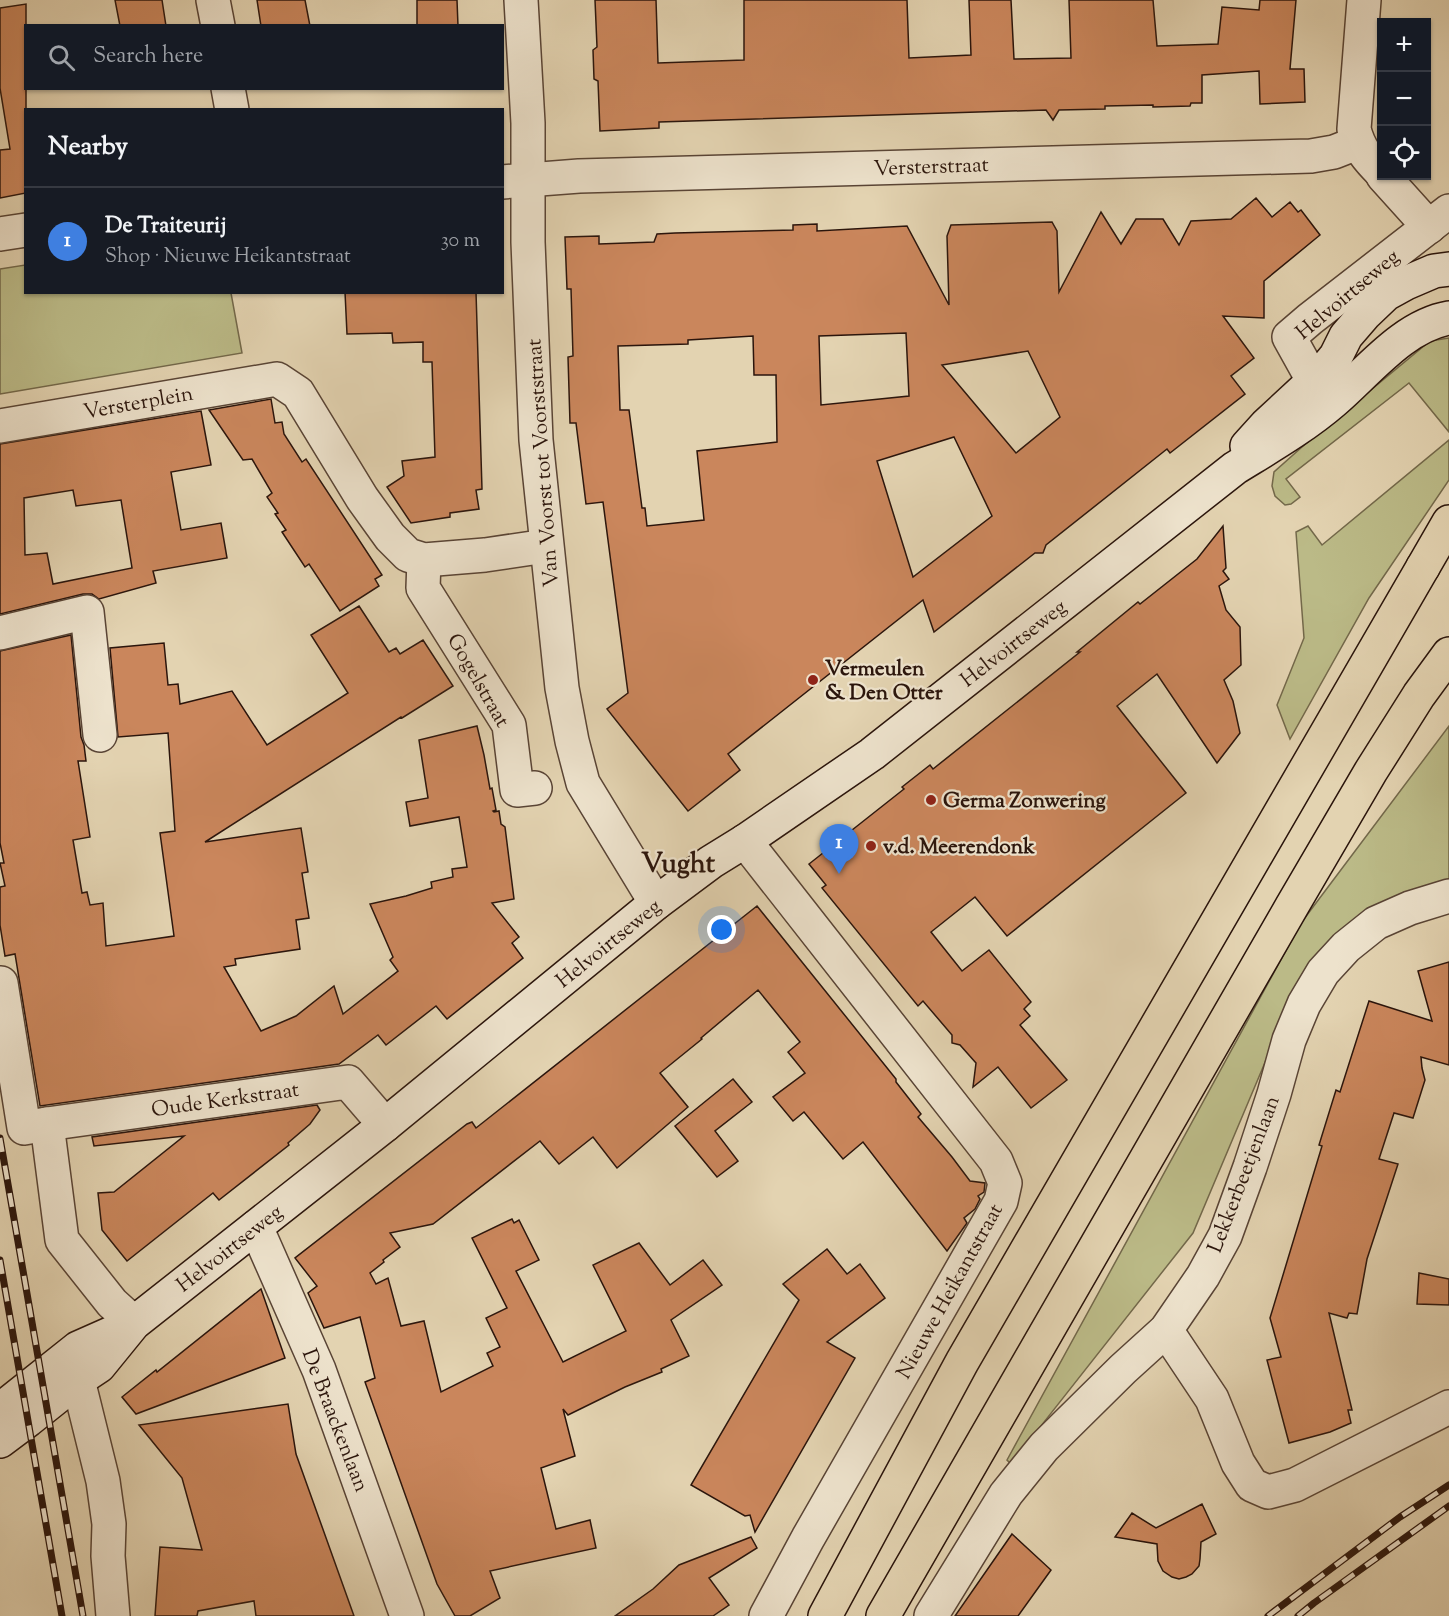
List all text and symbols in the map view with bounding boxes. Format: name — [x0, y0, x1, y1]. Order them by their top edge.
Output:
map controls — [1377, 18, 1431, 180]
button: + — [1377, 18, 1431, 72]
search box — [24, 24, 504, 90]
icon: search — [45, 41, 78, 74]
text: Search here — [93, 41, 203, 73]
button: − — [1377, 72, 1431, 126]
button: locate — [1377, 126, 1431, 180]
text: Nearby — [48, 129, 128, 166]
street label: Versterstraat — [873, 151, 989, 185]
text: De Traiteurij — [105, 211, 226, 243]
text: 1 — [64, 227, 71, 256]
text: 30 m — [441, 227, 480, 256]
text: Shop · Nieuwe Heikantstraat — [105, 243, 351, 272]
street label: Helvoirtseweg — [1290, 243, 1407, 348]
street label: Van Voorst tot Voorststraat — [520, 338, 568, 588]
street label: Versterplein — [81, 380, 196, 428]
street label: Helvoirtseweg — [955, 593, 1074, 696]
street label: Gogelstraat — [438, 628, 516, 734]
place label: Vermeulen & Den Otter — [825, 655, 943, 709]
marker: Vermeulen & Den Otter — [806, 673, 820, 687]
place label: Germa Zonwering — [943, 787, 1106, 817]
marker: Germa Zonwering — [924, 793, 938, 807]
pin: 1 — [820, 824, 858, 874]
place label: v.d. Meerendonk — [883, 833, 1035, 863]
marker: v.d. Meerendonk — [864, 839, 878, 853]
district label: Vught — [641, 846, 716, 885]
street label: Helvoirtseweg — [550, 893, 668, 996]
your location — [707, 915, 736, 944]
street label: Oude Kerkstraat — [149, 1076, 301, 1126]
street label: Lekkerbeetjenlaan — [1201, 1092, 1289, 1258]
street label: Helvoirtseweg — [171, 1198, 290, 1301]
street label: Nieuwe Heikantstraat — [890, 1199, 1011, 1385]
street label: De Braackenlaan — [293, 1345, 375, 1497]

